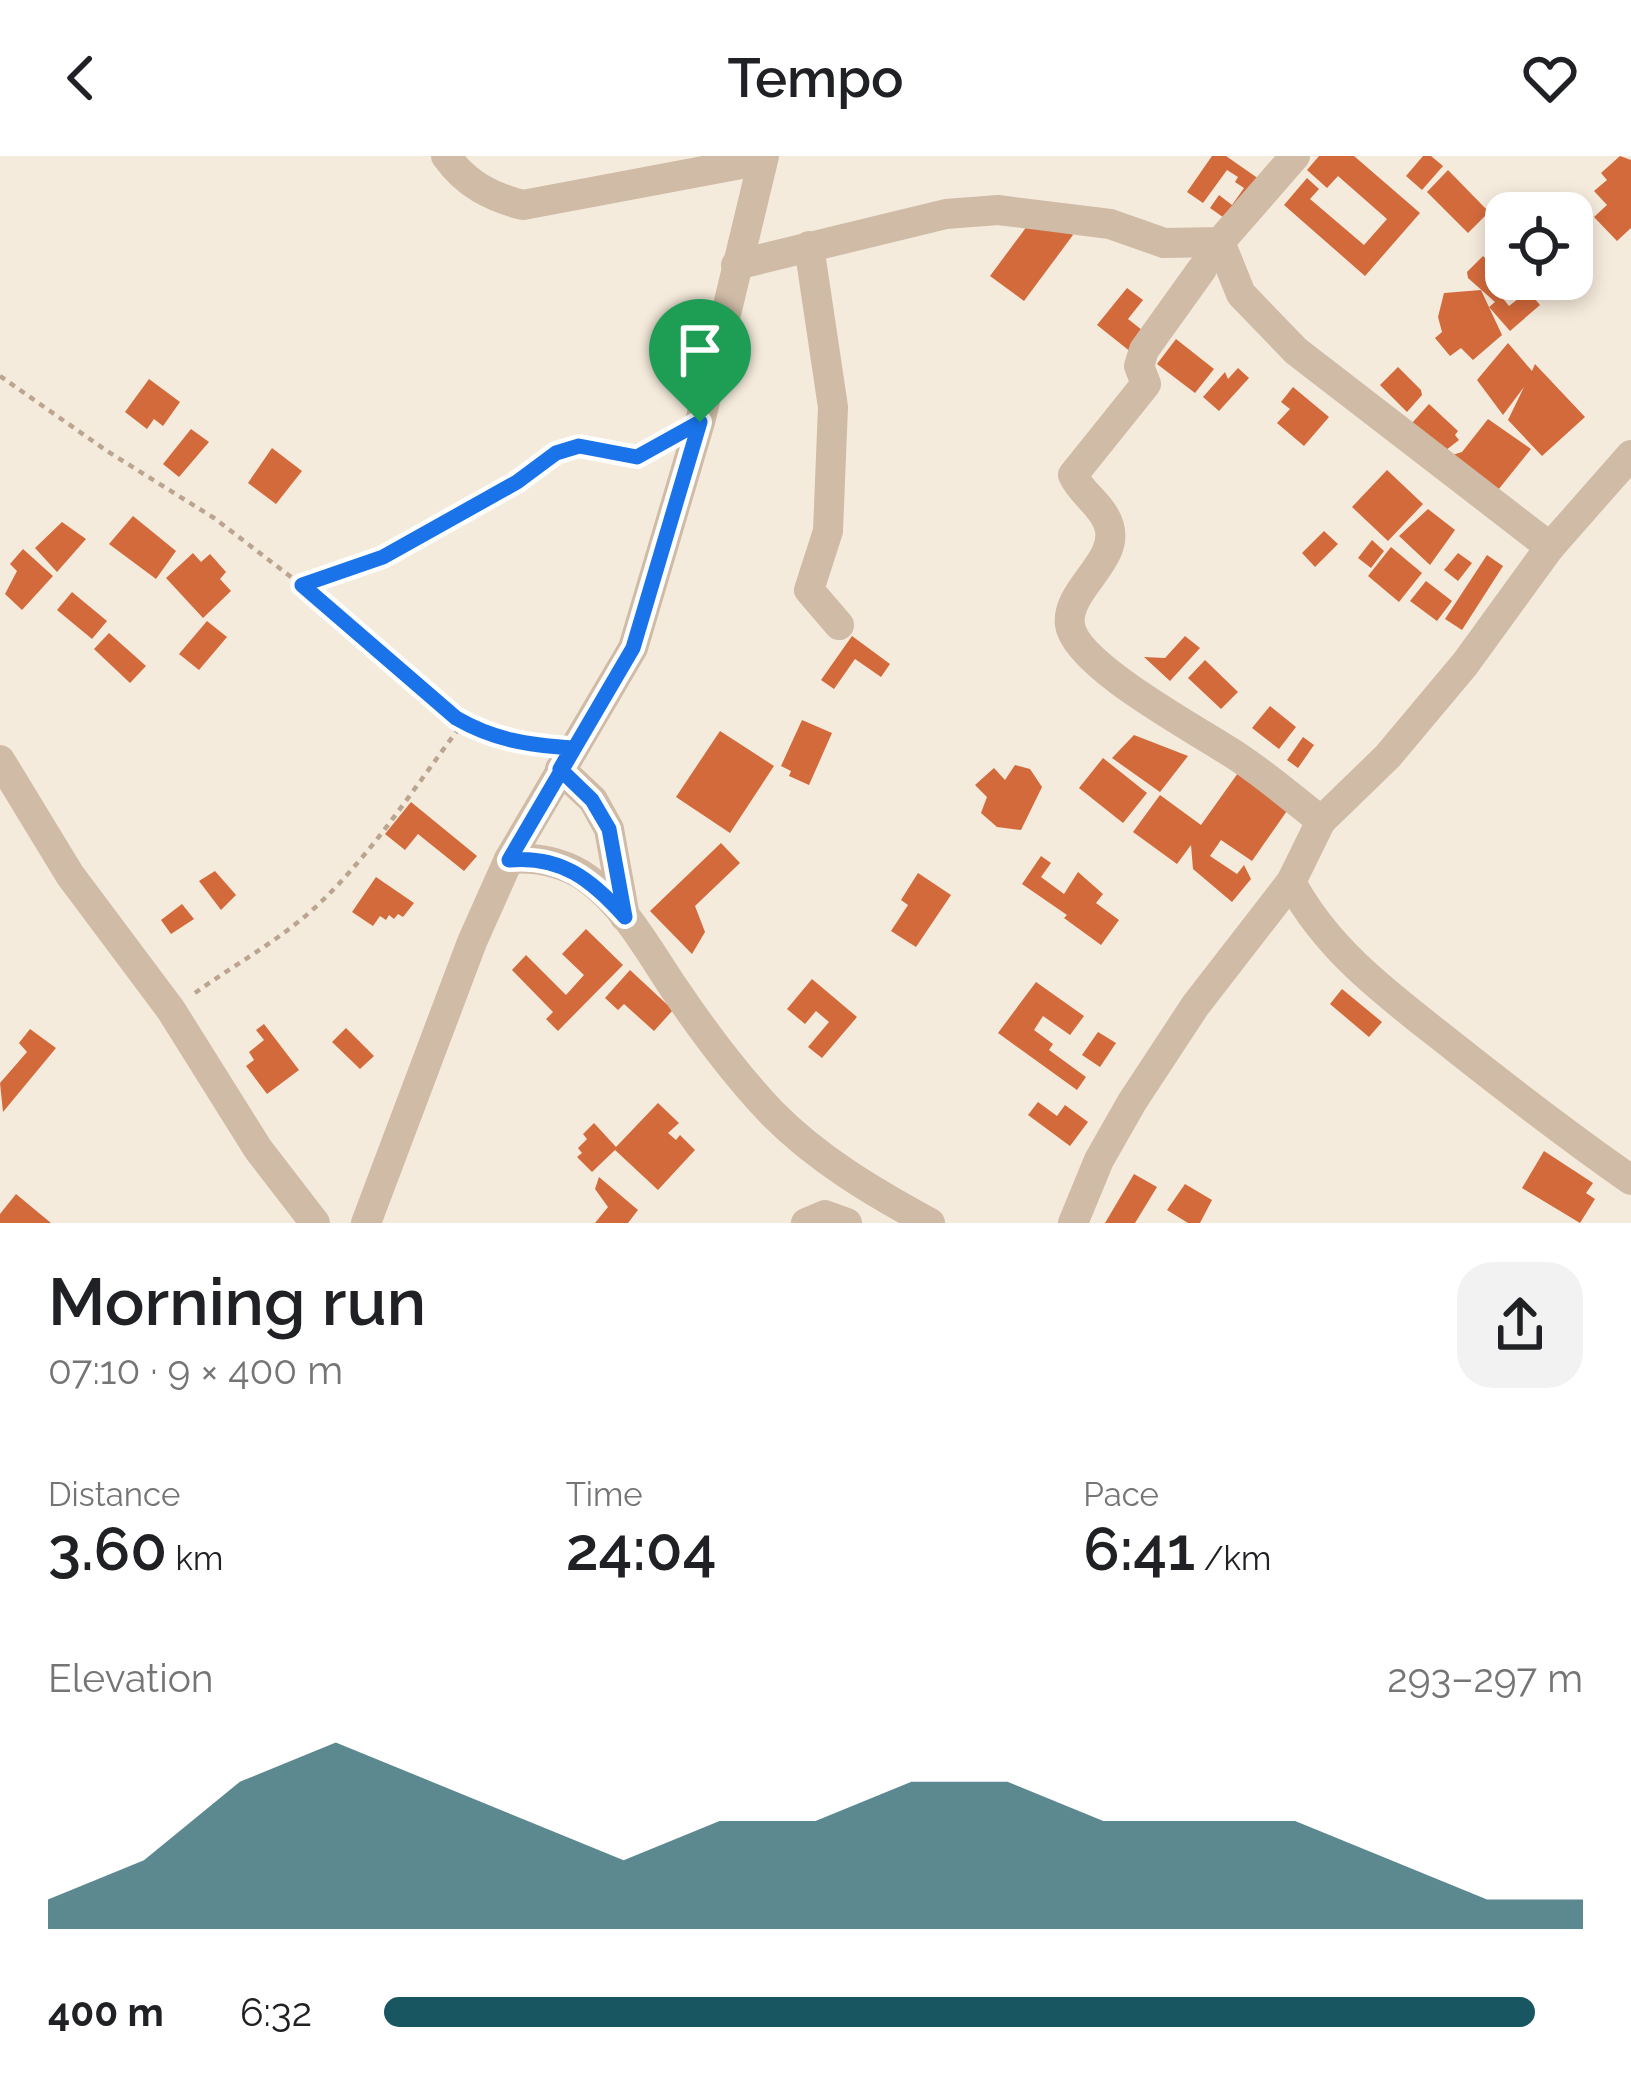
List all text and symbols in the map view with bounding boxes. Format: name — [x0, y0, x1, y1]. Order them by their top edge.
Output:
icon: back — [48, 45, 114, 111]
icon: heart — [1517, 45, 1583, 111]
text: Tempo — [727, 46, 904, 110]
map controls — [1485, 192, 1593, 300]
button: locate — [1485, 192, 1593, 300]
pin — [649, 299, 751, 422]
icon: arrive — [667, 317, 733, 383]
button: share — [1457, 1262, 1583, 1388]
text: Morning run — [48, 1263, 426, 1340]
text: 07:10 · 9 × 400 m — [48, 1347, 343, 1393]
text: Distance — [48, 1475, 180, 1514]
text: Time — [566, 1475, 643, 1514]
text: Pace — [1083, 1475, 1159, 1514]
text: 3.60 — [48, 1514, 167, 1584]
text: 24:04 — [566, 1514, 717, 1584]
text: 6:41 — [1083, 1514, 1195, 1584]
text: km — [167, 1539, 223, 1578]
text: /km — [1195, 1539, 1271, 1578]
text: Elevation — [48, 1655, 214, 1701]
text: 293–297 m — [1387, 1655, 1583, 1701]
text: 400 m — [48, 1989, 164, 2035]
text: 6:32 — [240, 1989, 312, 2035]

